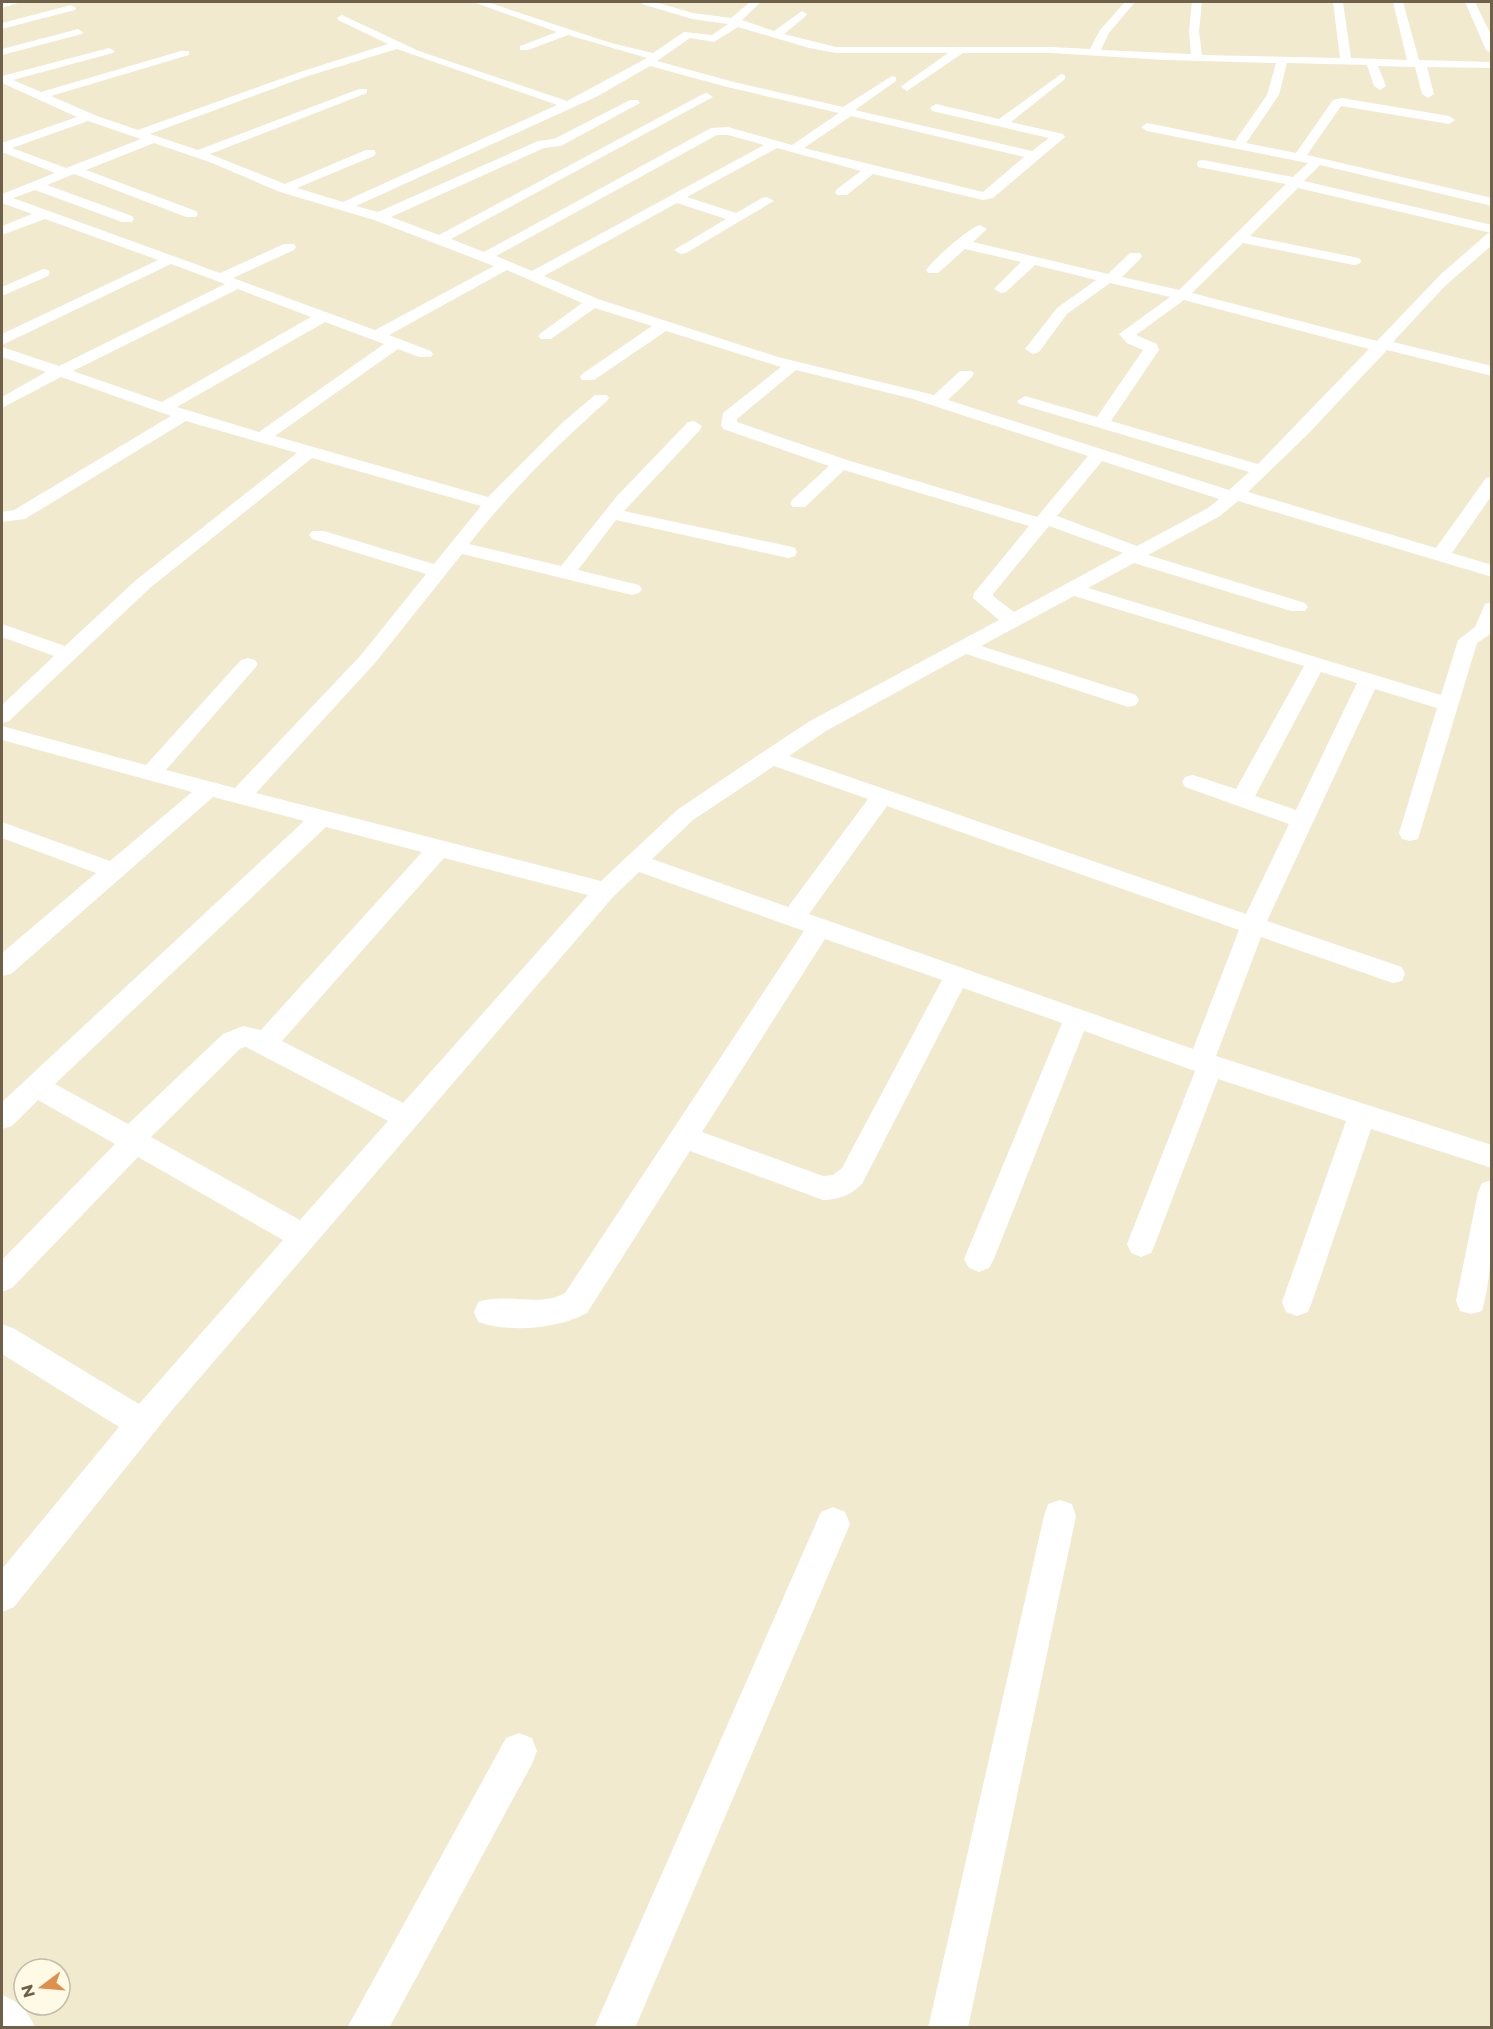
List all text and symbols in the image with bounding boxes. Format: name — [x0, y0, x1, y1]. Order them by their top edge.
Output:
north arrow — [12, 1957, 72, 2017]
text: N — [17, 1982, 39, 2000]

